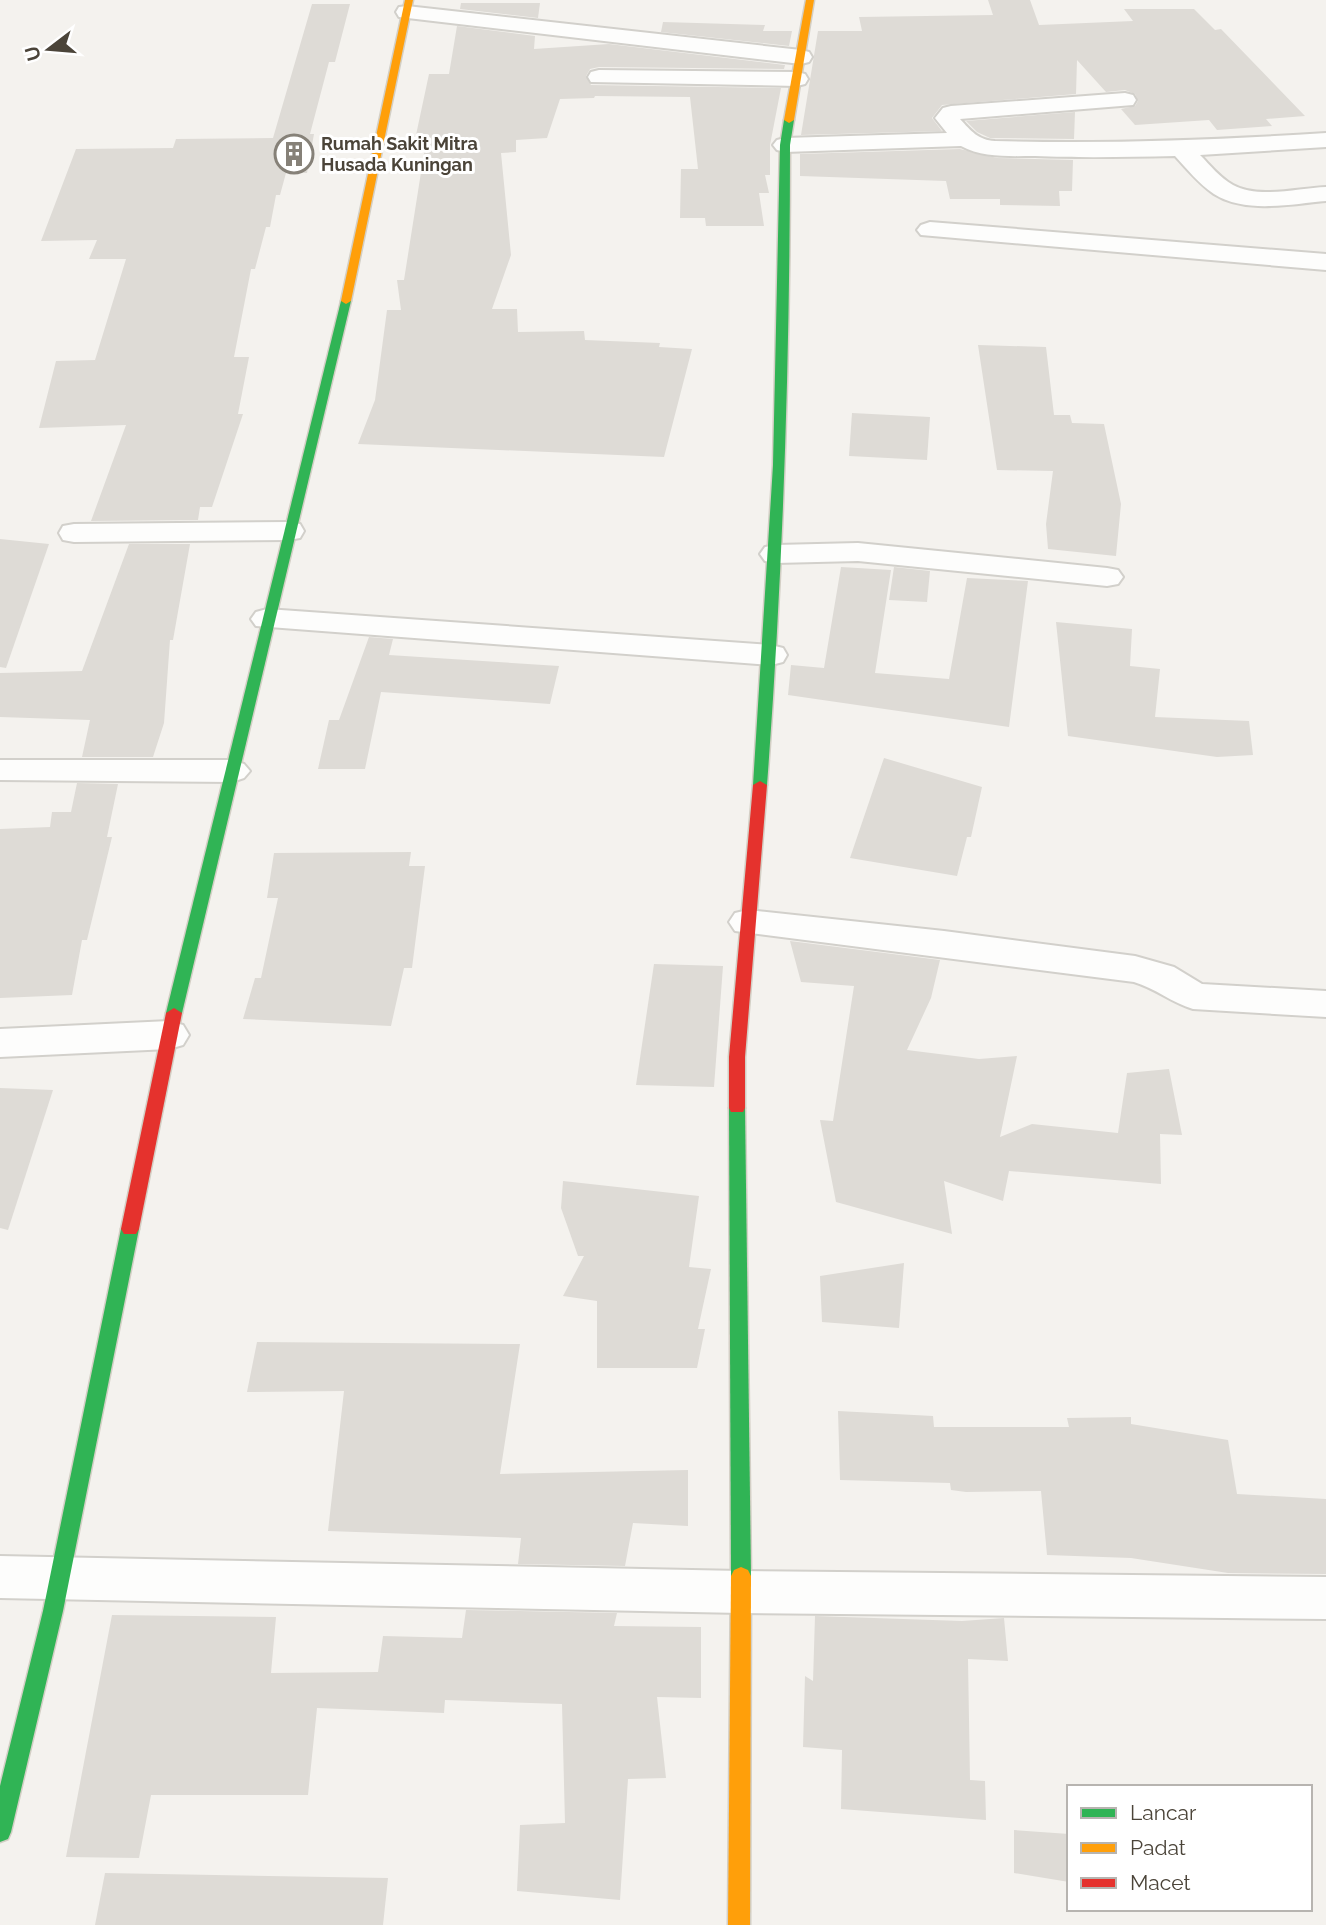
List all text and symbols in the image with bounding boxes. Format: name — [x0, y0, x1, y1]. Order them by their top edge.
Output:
north arrow — [14, 14, 84, 84]
text: U — [20, 44, 45, 64]
building icon: Rumah Sakit Mitra Husada Kuningan — [273, 133, 315, 175]
place label: Rumah Sakit Mitra Husada Kuningan — [321, 133, 478, 175]
legend — [1067, 1785, 1312, 1911]
text: Lancar — [1130, 1800, 1197, 1825]
text: Padat — [1130, 1835, 1186, 1860]
text: Macet — [1130, 1870, 1190, 1895]

